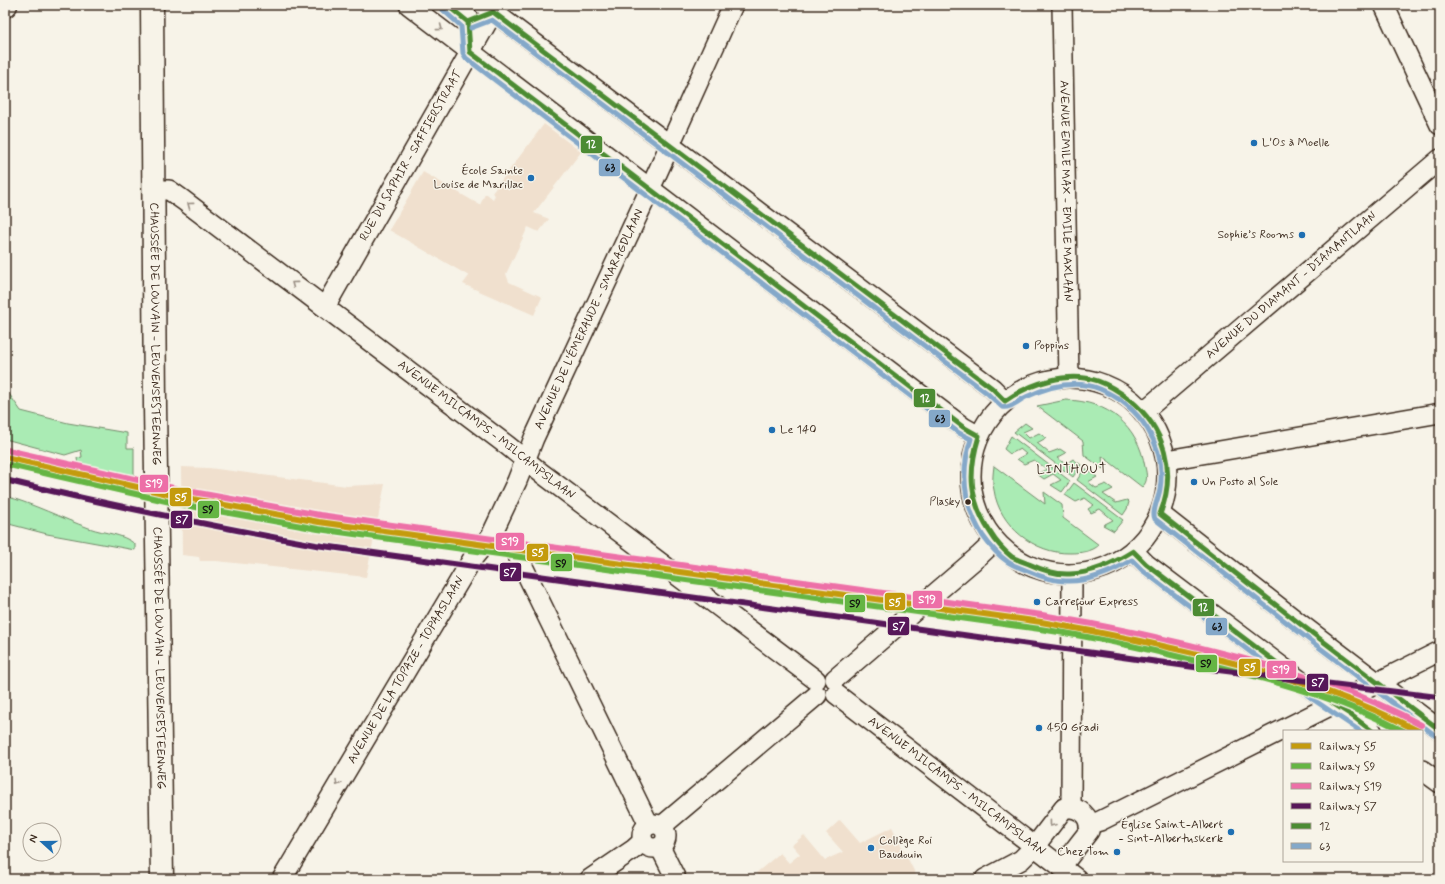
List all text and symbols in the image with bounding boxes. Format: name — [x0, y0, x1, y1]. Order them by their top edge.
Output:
one-way arrow — [435, 24, 442, 31]
street label: RUE DU SAPHIR - SAFFIERSTRAAT — [356, 67, 466, 244]
street label: AVENUE EMILE MAX - EMILE MAXLAAN — [1055, 80, 1076, 302]
line badge: 12 — [580, 135, 603, 154]
place label: L'Os à Moelle — [1262, 135, 1330, 151]
text: 12 — [586, 138, 597, 152]
marker: L'Os à Moelle — [1249, 138, 1259, 148]
line badge: 63 — [598, 158, 621, 177]
text: 63 — [605, 161, 615, 175]
place label: École Sainte Louise de Marillac — [434, 163, 523, 193]
marker: École Sainte Louise de Marillac — [526, 173, 536, 183]
street label: CHAUSSÉE DE LOUVAIN - LEUVENSESTEENWEG — [145, 203, 164, 465]
one-way arrow — [188, 203, 195, 210]
street label: AVENUE DE L'ÉMERAUDE - SMARAGDLAAN — [531, 207, 648, 432]
street label: AVENUE DU DIAMANT - DIAMANTLAAN — [1203, 208, 1380, 363]
place label: Sophie’s Rooms — [1217, 227, 1295, 243]
marker: Sophie’s Rooms — [1297, 230, 1307, 240]
one-way arrow — [291, 281, 298, 288]
place label: Poppins — [1034, 338, 1069, 354]
marker: Poppins — [1021, 341, 1031, 351]
street label: AVENUE MILCAMPS - MILCAMPSLAAN — [394, 357, 578, 504]
line badge: 12 — [913, 388, 936, 408]
text: 12 — [920, 392, 931, 406]
line badge: 63 — [928, 409, 951, 428]
text: 63 — [935, 412, 945, 426]
place label: Le 140 — [780, 422, 816, 438]
marker: Le 140 — [767, 425, 777, 435]
district label: LINTHOUT — [1037, 461, 1107, 478]
line badge: S19 — [139, 474, 169, 493]
place label: Un Posto al Sole — [1202, 474, 1279, 490]
text: S19 — [145, 477, 163, 491]
marker: Un Posto al Sole — [1189, 477, 1199, 487]
line badge: S5 — [169, 487, 192, 507]
text: S5 — [175, 491, 188, 505]
place label: Plasky — [930, 495, 960, 509]
marker: Plasky — [963, 497, 973, 507]
line badge: S9 — [197, 500, 220, 519]
text: S9 — [202, 503, 214, 517]
line badge: S7 — [170, 510, 193, 529]
text: S7 — [176, 513, 189, 527]
street label: CHAUSSÉE DE LOUVAIN - LEUVENSESTEENWEG — [149, 526, 169, 789]
line badge: S19 — [495, 532, 525, 551]
text: S19 — [501, 535, 519, 549]
line badge: S5 — [526, 543, 549, 562]
text: S5 — [532, 546, 545, 560]
line badge: S9 — [550, 553, 573, 572]
text: S9 — [555, 557, 567, 571]
line badge: S7 — [499, 562, 522, 582]
text: S7 — [504, 566, 517, 580]
street label: AVENUE DE LA TOPAZE - TOPAASLAAN — [344, 574, 468, 767]
line badge: S19 — [912, 590, 943, 609]
line badge: S5 — [884, 592, 906, 611]
text: S19 — [918, 593, 936, 607]
line badge: S9 — [844, 594, 866, 613]
place label: Carrefour Express — [1045, 594, 1138, 611]
text: S5 — [889, 596, 902, 610]
text: S9 — [849, 597, 861, 611]
marker: Carrefour Express — [1032, 597, 1042, 607]
line badge: 12 — [1192, 598, 1215, 617]
text: 12 — [1198, 601, 1209, 615]
line badge: S7 — [887, 616, 910, 636]
line badge: 63 — [1205, 617, 1228, 636]
text: S7 — [893, 620, 906, 634]
text: 63 — [1212, 620, 1222, 634]
line badge: S9 — [1195, 654, 1218, 673]
text: S9 — [1200, 657, 1212, 671]
line badge: S5 — [1238, 658, 1261, 677]
line badge: S19 — [1266, 660, 1297, 679]
text: S5 — [1244, 661, 1257, 675]
text: S19 — [1272, 663, 1290, 677]
line badge: S7 — [1306, 673, 1329, 692]
text: S7 — [1312, 676, 1325, 690]
street label: AVENUE MILCAMPS - MILCAMPSLAAN — [865, 713, 1049, 860]
place label: 450 Gradi — [1047, 720, 1099, 736]
marker: 450 Gradi — [1034, 723, 1044, 733]
legend — [1283, 730, 1423, 862]
text: Railway S5 — [1319, 739, 1377, 755]
text: Railway S9 — [1319, 759, 1376, 775]
one-way arrow — [336, 779, 343, 786]
text: Railway S19 — [1319, 779, 1382, 795]
text: Railway S7 — [1319, 799, 1377, 815]
place label: Église Saint-Albert - Sint-Albertuskerk — [1118, 817, 1224, 847]
text: 12 — [1319, 819, 1331, 835]
one-way arrow — [1050, 820, 1057, 827]
north arrow — [22, 822, 62, 862]
marker: Église Saint-Albert - Sint-Albertuskerk — [1226, 827, 1236, 837]
text: N — [26, 833, 41, 845]
place label: Collège Roi Baudouin — [879, 833, 932, 863]
text: 63 — [1319, 839, 1330, 855]
marker: Collège Roi Baudouin — [866, 843, 876, 853]
place label: Chez Tom — [1057, 844, 1109, 860]
marker: Chez Tom — [1112, 847, 1122, 857]

